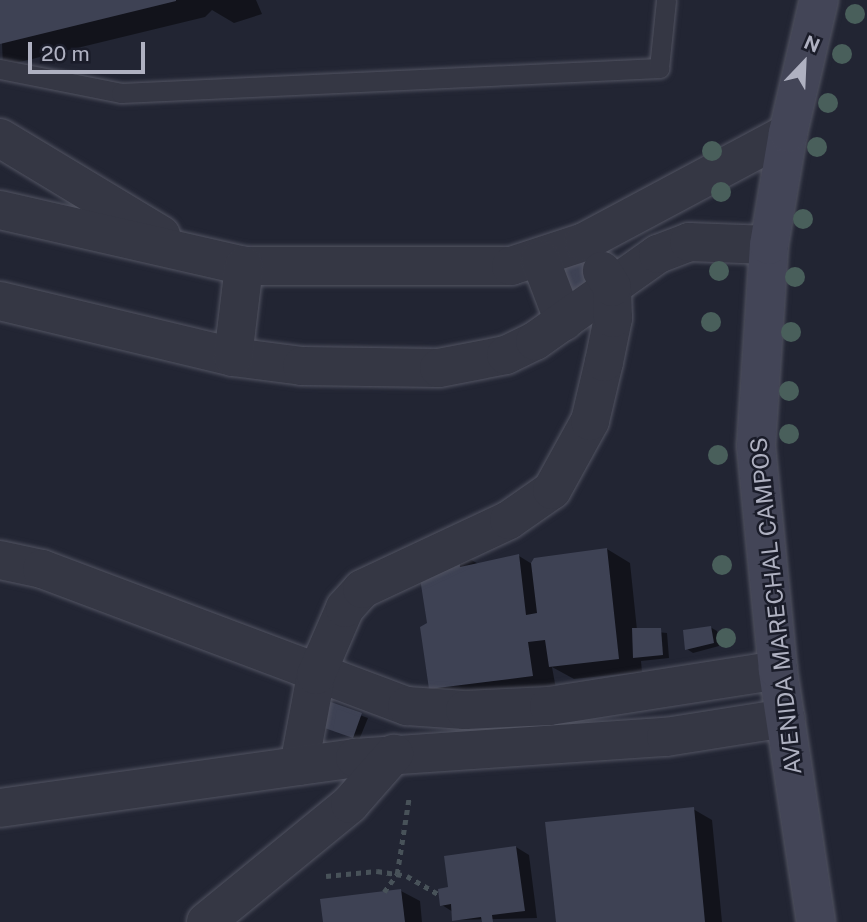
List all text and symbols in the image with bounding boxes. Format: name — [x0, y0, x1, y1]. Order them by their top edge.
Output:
scale bar — [32, 28, 149, 72]
north arrow — [769, 28, 839, 98]
text: N — [801, 31, 823, 57]
text: 20 m — [41, 41, 90, 66]
street label: AVENIDA MARECHAL CAMPOS — [745, 436, 807, 776]

